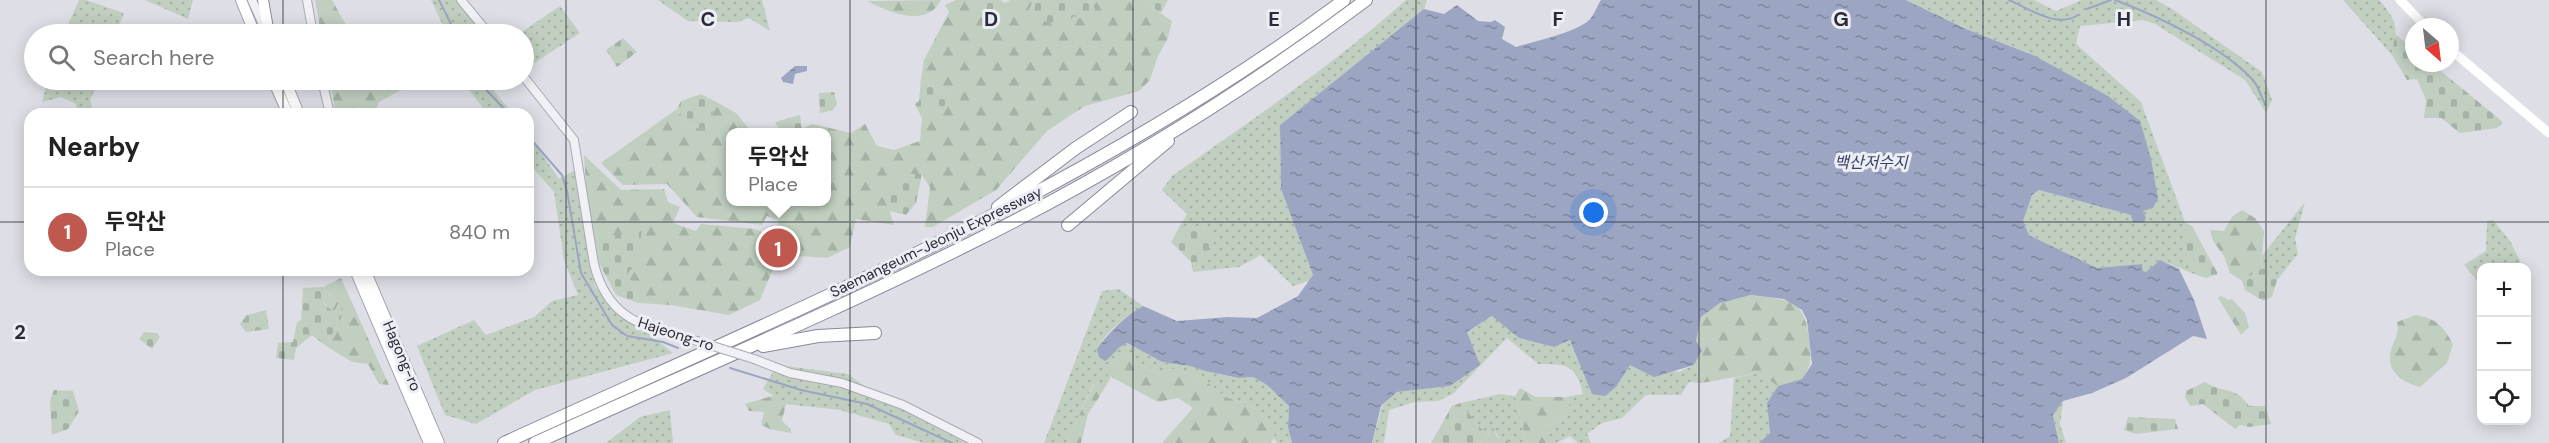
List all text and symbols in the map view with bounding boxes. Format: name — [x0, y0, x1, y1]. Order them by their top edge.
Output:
text: C — [701, 6, 715, 32]
text: D — [984, 6, 998, 32]
text: E — [1268, 6, 1280, 32]
text: F — [1552, 6, 1564, 32]
text: G — [1833, 6, 1849, 32]
text: H — [2117, 6, 2131, 32]
north arrow — [2405, 18, 2459, 72]
search box — [24, 24, 534, 90]
icon: search — [45, 41, 78, 74]
text: Search here — [93, 43, 214, 72]
popup — [726, 128, 831, 206]
text: Nearby — [48, 130, 140, 164]
text: 두악산 — [748, 142, 809, 171]
water label: 백산저수지 — [1834, 152, 1909, 173]
text: Place — [748, 171, 798, 197]
street label: Saemangeum-Jeonju Expressway — [827, 182, 1046, 302]
your location — [1579, 198, 1608, 227]
text: 두악산 — [105, 207, 166, 236]
text: 1 — [64, 219, 71, 245]
text: 840 m — [449, 219, 510, 245]
pin: 1 — [758, 226, 798, 270]
text: Place — [105, 236, 155, 262]
map controls — [2477, 263, 2531, 425]
button: + — [2477, 263, 2531, 317]
street label: Hajeong-ro — [635, 312, 717, 356]
button: − — [2477, 317, 2531, 371]
street label: Hagong-ro — [378, 318, 426, 394]
text: 2 — [14, 319, 26, 345]
button: locate — [2477, 371, 2531, 425]

